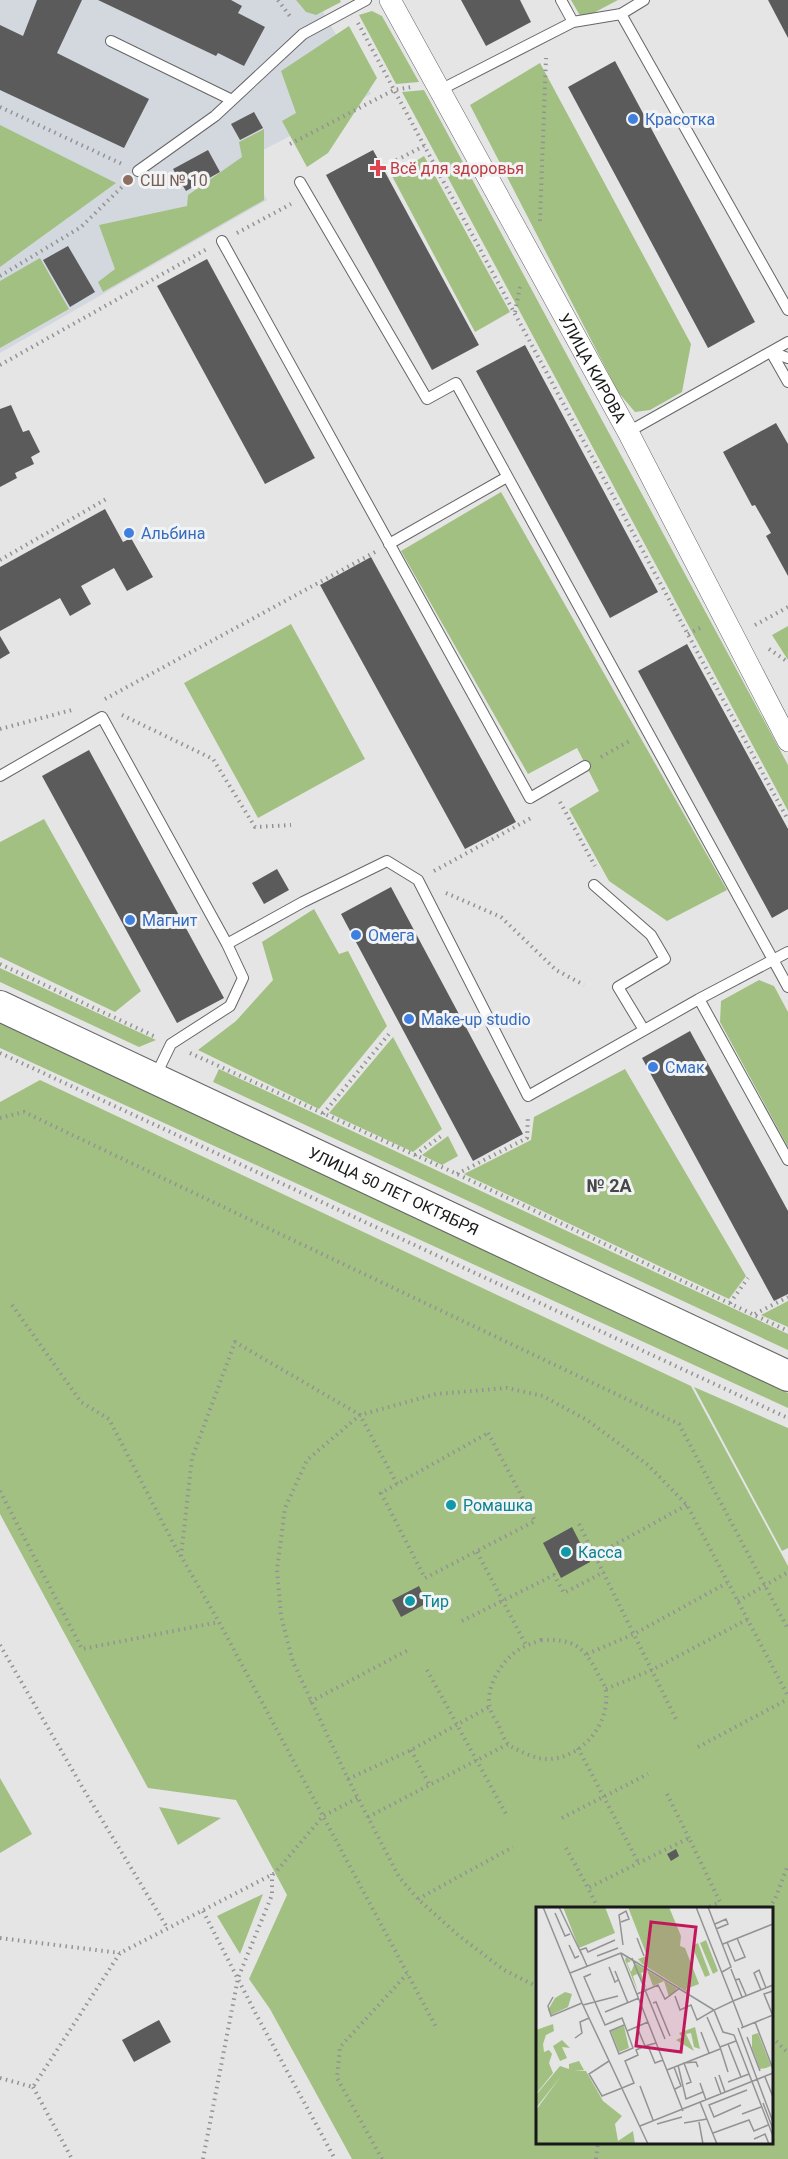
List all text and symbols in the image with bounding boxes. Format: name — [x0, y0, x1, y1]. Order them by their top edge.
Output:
place label: Красотка — [645, 110, 715, 129]
marker: Красотка — [626, 112, 640, 126]
place label: Всё для здоровья — [390, 159, 524, 178]
marker: Всё для здоровья — [371, 161, 385, 175]
place label: СШ № 10 — [140, 171, 208, 190]
marker: СШ № 10 — [121, 173, 135, 187]
street label: УЛИЦА КИРОВА — [555, 310, 631, 426]
place label: Альбина — [141, 524, 205, 543]
marker: Альбина — [122, 526, 136, 540]
place label: Магнит — [142, 911, 198, 930]
marker: Магнит — [123, 913, 137, 927]
place label: Омега — [368, 926, 415, 945]
marker: Омега — [349, 928, 363, 942]
place label: Make-up studio — [421, 1010, 531, 1029]
marker: Make-up studio — [402, 1012, 416, 1026]
place label: Смак — [665, 1058, 705, 1077]
marker: Смак — [646, 1060, 660, 1074]
street label: УЛИЦА 50 ЛЕТ ОКТЯБРЯ — [306, 1143, 482, 1239]
district label: № 2А — [586, 1175, 632, 1196]
place label: Ромашка — [463, 1496, 533, 1515]
marker: Ромашка — [444, 1498, 458, 1512]
place label: Касса — [578, 1543, 622, 1562]
marker: Касса — [559, 1545, 573, 1559]
place label: Тир — [422, 1592, 449, 1611]
marker: Тир — [403, 1594, 417, 1608]
inset map — [536, 1907, 773, 2144]

